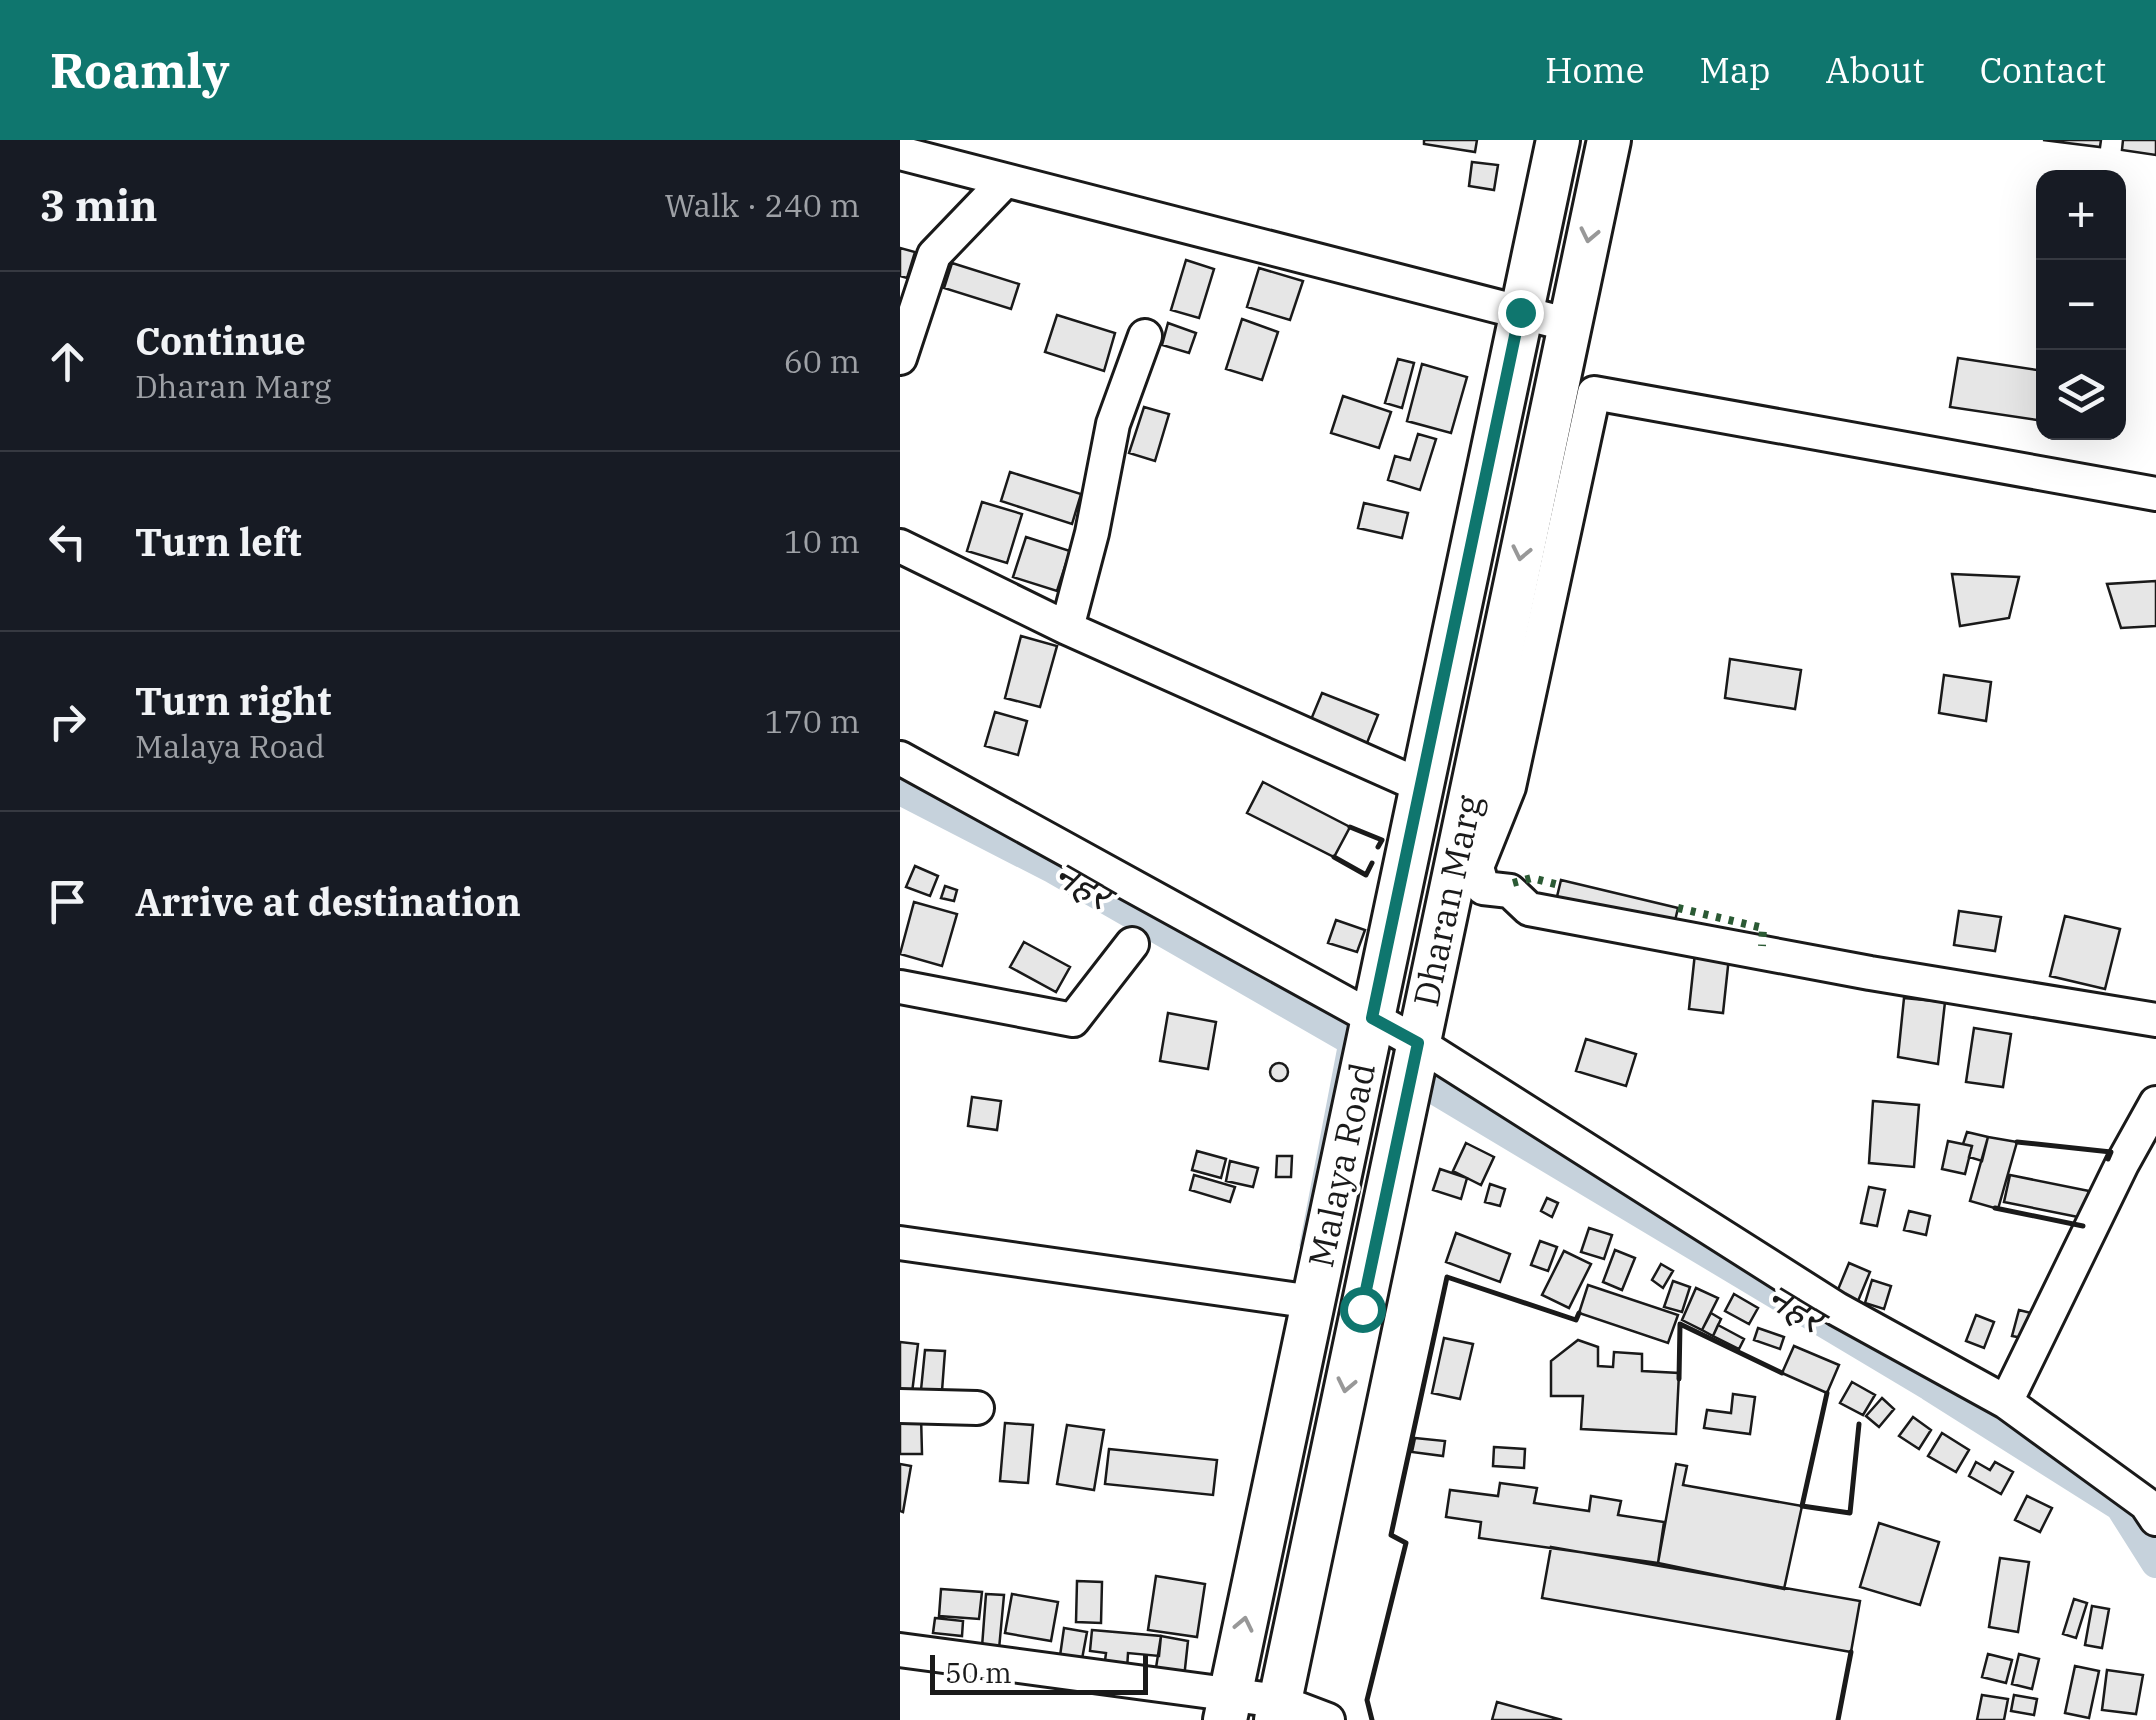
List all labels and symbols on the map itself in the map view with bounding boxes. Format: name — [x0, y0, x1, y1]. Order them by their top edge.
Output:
one-way arrow — [1580, 226, 1601, 243]
route end — [1498, 290, 1544, 336]
one-way arrow — [1512, 544, 1533, 561]
street label: Dharan Marg — [1402, 791, 1492, 1011]
water label: नहर — [1046, 848, 1126, 923]
street label: Malaya Road — [1297, 1058, 1385, 1271]
water label: नहर — [1759, 1271, 1839, 1346]
route start — [1340, 1287, 1386, 1333]
one-way arrow — [1336, 1376, 1357, 1393]
one-way arrow — [1232, 1616, 1253, 1633]
scale bar — [930, 1650, 1148, 1694]

